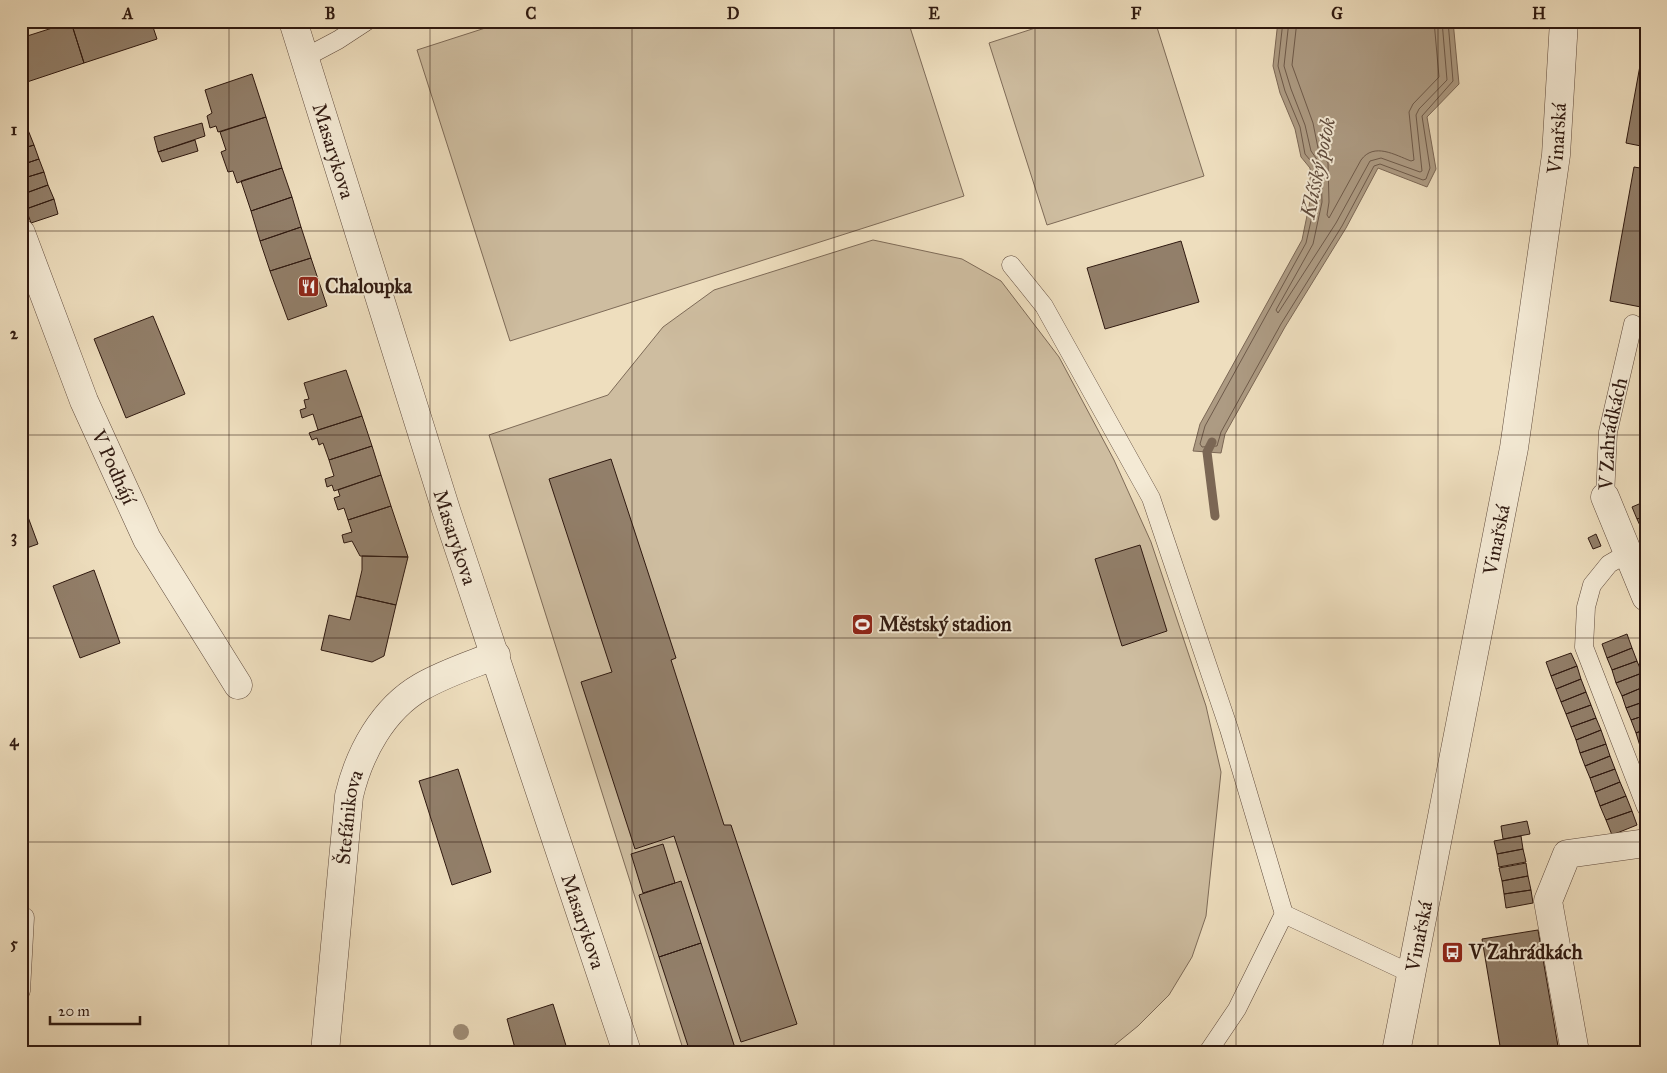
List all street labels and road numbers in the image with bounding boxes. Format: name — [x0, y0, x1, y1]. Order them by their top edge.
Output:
street label: Masarykova — [307, 100, 360, 202]
street label: Vinařská — [1541, 102, 1571, 176]
street label: V Zahrádkách — [1593, 375, 1632, 491]
street label: V Podhájí — [86, 425, 142, 510]
street label: Masarykova — [428, 487, 482, 588]
street label: Vinařská — [1477, 502, 1515, 578]
street label: Štefánikova — [330, 766, 368, 866]
street label: Masarykova — [556, 871, 611, 972]
street label: Vinařská — [1400, 898, 1437, 974]

